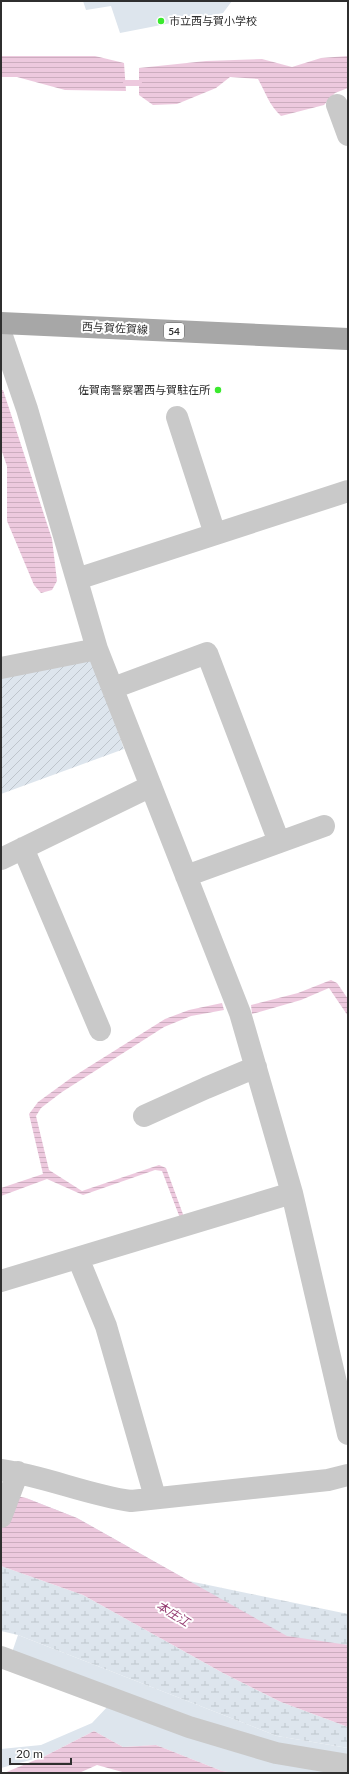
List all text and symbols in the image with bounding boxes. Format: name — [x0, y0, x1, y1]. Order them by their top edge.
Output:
place label: 市立西与賀小学校 — [169, 14, 257, 27]
marker: 市立西与賀小学校 — [156, 16, 166, 26]
street label: 西与賀佐賀線 — [82, 319, 148, 336]
road number: 54 — [164, 323, 184, 339]
place label: 佐賀南警察署西与賀駐在所 — [78, 383, 211, 396]
marker: 佐賀南警察署西与賀駐在所 — [213, 385, 223, 395]
water label: 本庄江 — [154, 1598, 194, 1631]
scale bar — [10, 1740, 71, 1766]
text: 20 m — [16, 1746, 43, 1761]

